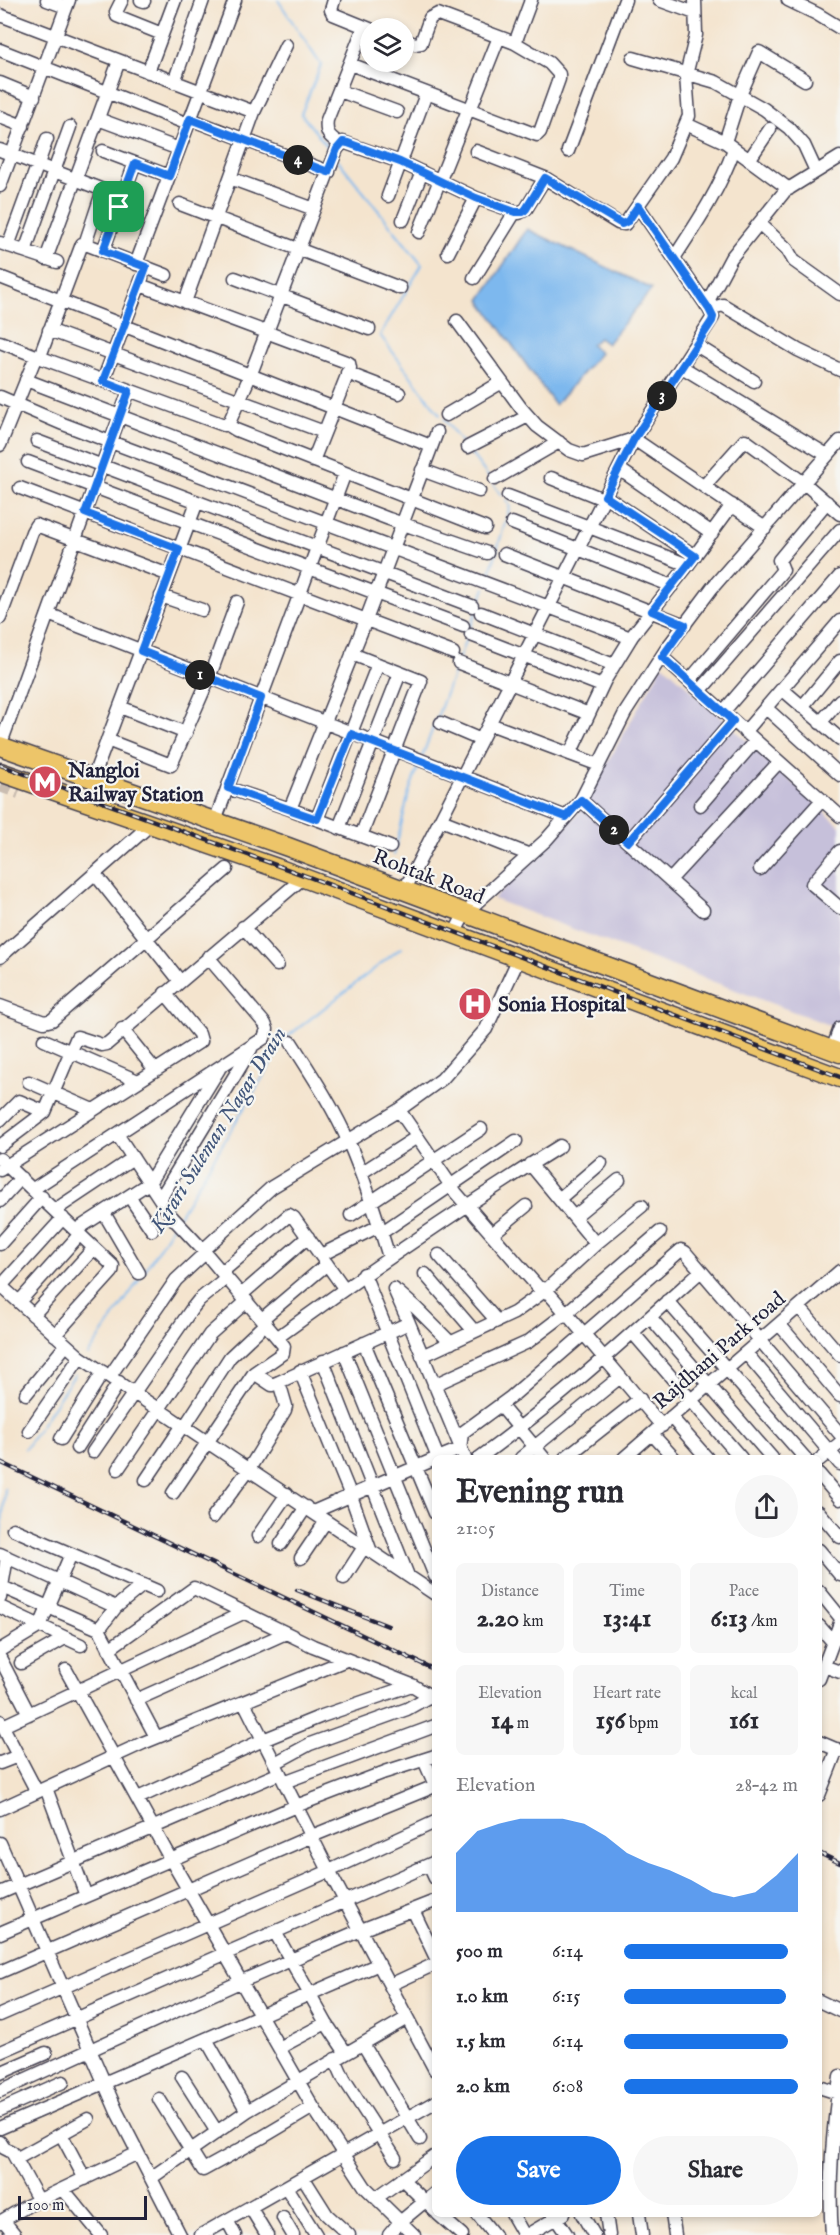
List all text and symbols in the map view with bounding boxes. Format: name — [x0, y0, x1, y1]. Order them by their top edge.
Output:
map controls — [360, 18, 414, 72]
button: layers — [360, 18, 414, 72]
pin: 4 — [283, 145, 313, 175]
text: 4 — [294, 150, 302, 170]
pin — [93, 181, 144, 232]
icon: arrive — [102, 190, 135, 223]
pin: 3 — [647, 381, 677, 411]
text: 3 — [659, 386, 665, 406]
pin: 1 — [185, 660, 215, 690]
text: 1 — [197, 665, 203, 685]
place label: Nangloi Railway Station — [67, 758, 204, 809]
metro station icon: Nangloi Railway Station — [27, 764, 63, 800]
pin: 2 — [599, 815, 629, 845]
text: 2 — [610, 820, 618, 840]
street label: Rohtak Road — [369, 844, 489, 911]
hospital icon: Sonia Hospital — [457, 986, 493, 1022]
place label: Sonia Hospital — [498, 992, 627, 1019]
water label: Kirari Suleman Nagar Drain — [143, 1022, 293, 1239]
street label: Rajdhani Park road — [648, 1286, 792, 1416]
text: Evening run — [456, 1472, 624, 1514]
button: share — [735, 1475, 798, 1538]
text: 21:05 — [456, 1516, 495, 1541]
text: Distance — [481, 1582, 539, 1602]
text: Time — [609, 1582, 645, 1602]
text: Pace — [729, 1582, 759, 1602]
text: 2.20 — [476, 1602, 519, 1635]
text: 13:41 — [603, 1602, 651, 1635]
text: 6:13 — [710, 1602, 748, 1635]
text: km — [519, 1612, 544, 1632]
text: /km — [748, 1612, 778, 1632]
text: Elevation — [478, 1684, 542, 1704]
text: Heart rate — [593, 1684, 661, 1704]
text: kcal — [731, 1684, 757, 1704]
text: 14 — [491, 1704, 513, 1737]
text: 156 — [595, 1704, 625, 1737]
text: 161 — [729, 1704, 759, 1737]
text: m — [513, 1714, 529, 1734]
text: bpm — [625, 1714, 659, 1734]
text: Elevation — [456, 1773, 535, 1798]
text: 28–42 m — [735, 1773, 798, 1798]
text: 500 m — [456, 1939, 503, 1964]
text: 6:14 — [552, 1939, 583, 1964]
text: 1.0 km — [456, 1984, 508, 2009]
text: 6:15 — [552, 1984, 580, 2009]
text: 1.5 km — [456, 2029, 506, 2054]
text: 6:14 — [552, 2029, 583, 2054]
text: 2.0 km — [456, 2074, 510, 2099]
text: 6:08 — [552, 2074, 583, 2099]
button: Save — [456, 2136, 621, 2205]
button: Share — [633, 2136, 798, 2205]
scale bar — [18, 2193, 147, 2220]
text: 100 m — [27, 2196, 64, 2216]

